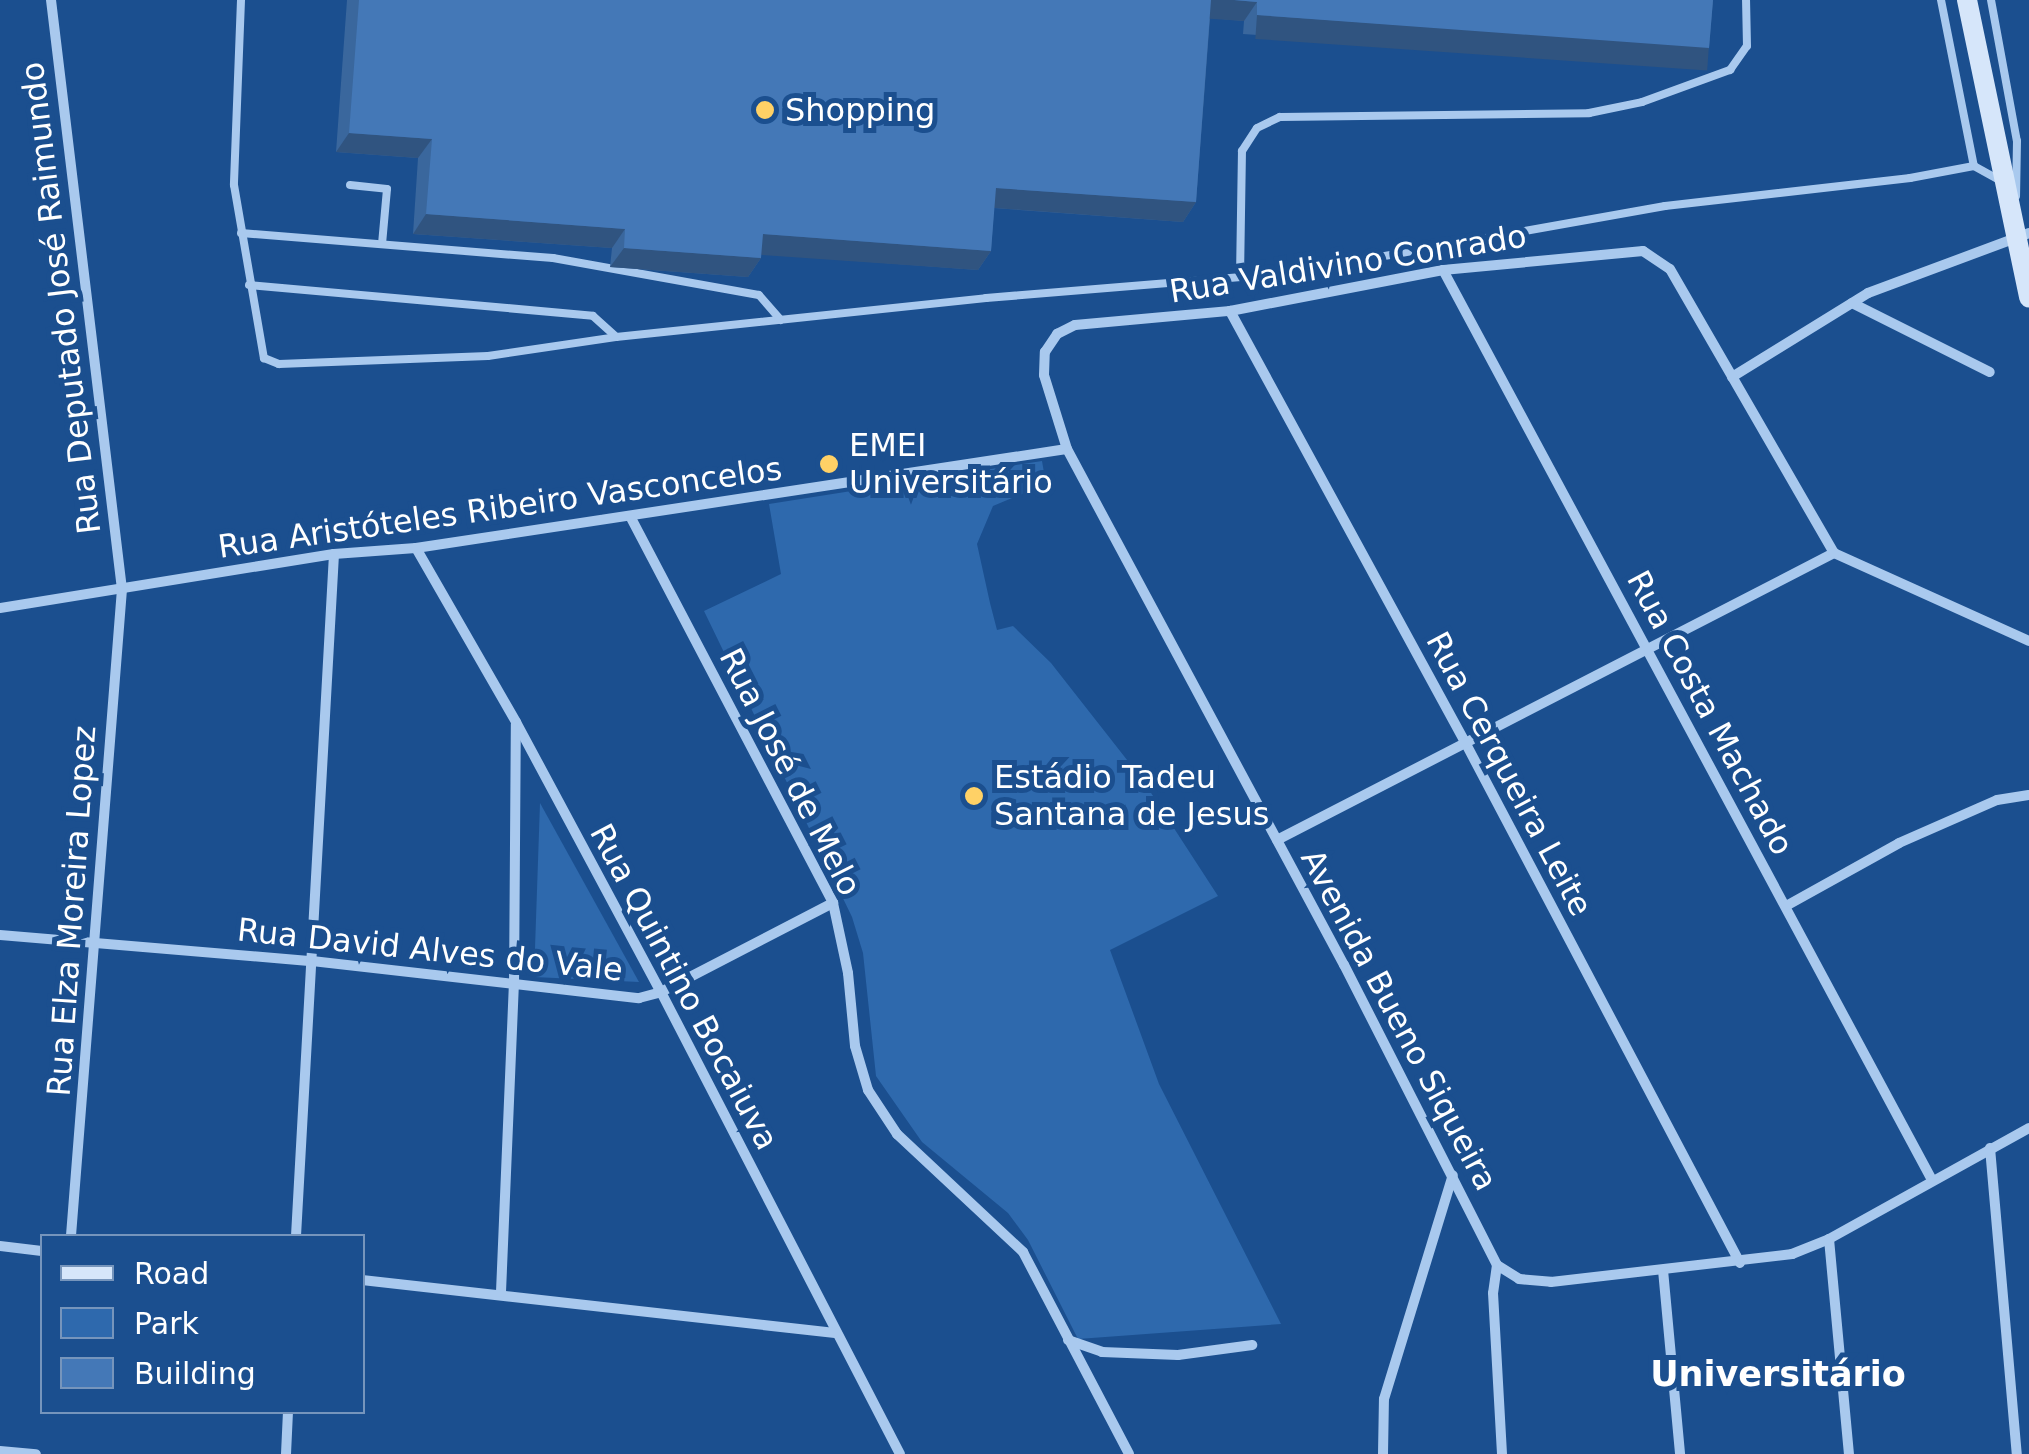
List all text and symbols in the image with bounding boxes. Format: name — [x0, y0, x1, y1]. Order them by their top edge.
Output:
street label: Rua Deputado José Raimundo — [13, 60, 109, 536]
place label: Shopping — [785, 91, 935, 129]
marker: Shopping — [754, 99, 776, 121]
street label: Rua Valdivino Conrado — [1167, 217, 1529, 311]
place label: EMEI Universitário — [849, 427, 1053, 502]
street label: Rua Aristóteles Ribeiro Vasconcelos — [216, 449, 784, 567]
marker: EMEI Universitário — [818, 453, 840, 475]
street label: Rua Costa Machado — [1619, 564, 1801, 862]
street label: Rua Cerqueira Leite — [1418, 626, 1600, 922]
street label: Rua José de Melo — [711, 642, 869, 902]
street label: Rua Elza Moreira Lopez — [40, 724, 104, 1098]
place label: Estádio Tadeu Santana de Jesus — [994, 759, 1269, 834]
marker: Estádio Tadeu Santana de Jesus — [963, 785, 985, 807]
street label: Rua Quintino Bocaiuva — [582, 818, 786, 1156]
street label: Avenida Bueno Siqueira — [1293, 843, 1505, 1197]
street label: Rua David Alves do Vale — [235, 911, 625, 989]
legend — [40, 1234, 365, 1414]
text: Road — [134, 1256, 209, 1291]
text: Park — [134, 1306, 199, 1341]
district label: Universitário — [1650, 1353, 1906, 1395]
text: Building — [134, 1356, 256, 1391]

